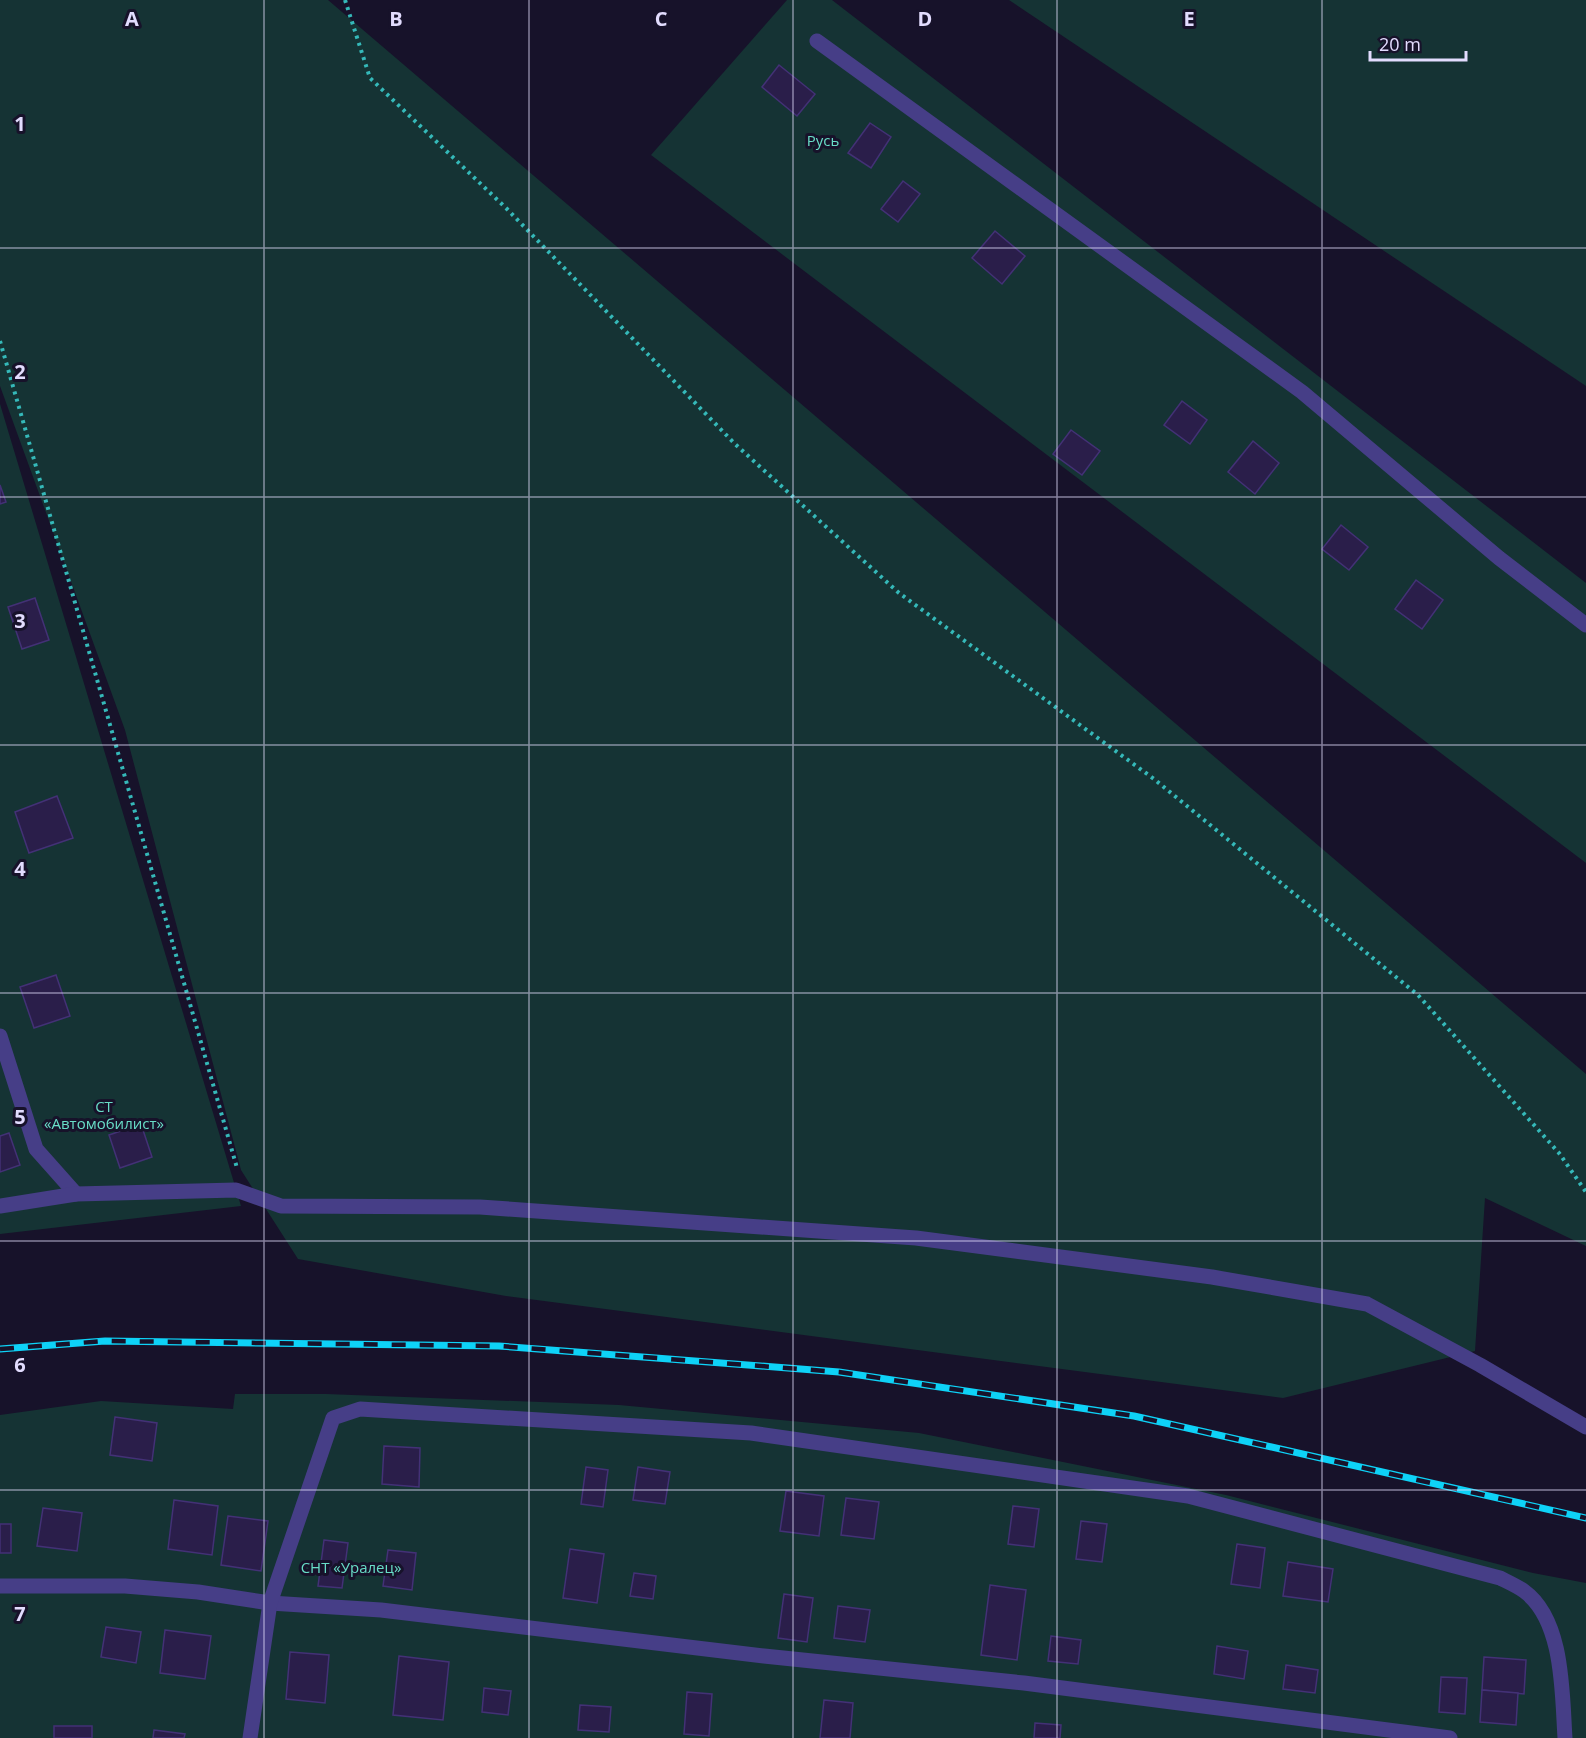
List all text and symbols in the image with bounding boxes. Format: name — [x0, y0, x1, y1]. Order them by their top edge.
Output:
text: A — [125, 5, 139, 32]
text: B — [389, 5, 403, 32]
text: C — [655, 5, 668, 32]
text: D — [918, 5, 932, 32]
text: E — [1183, 5, 1195, 32]
scale bar — [1370, 24, 1466, 62]
text: 20 m — [1379, 32, 1421, 56]
text: 1 — [14, 110, 26, 137]
park label: Русь — [807, 130, 839, 150]
text: 2 — [14, 358, 26, 385]
text: 3 — [14, 607, 26, 634]
text: 4 — [14, 855, 26, 882]
park label: СТ «Автомобилист» — [44, 1096, 164, 1133]
text: 5 — [14, 1103, 26, 1130]
text: 6 — [14, 1351, 26, 1378]
park label: СНТ «Уралец» — [301, 1557, 401, 1577]
text: 7 — [14, 1600, 26, 1627]

